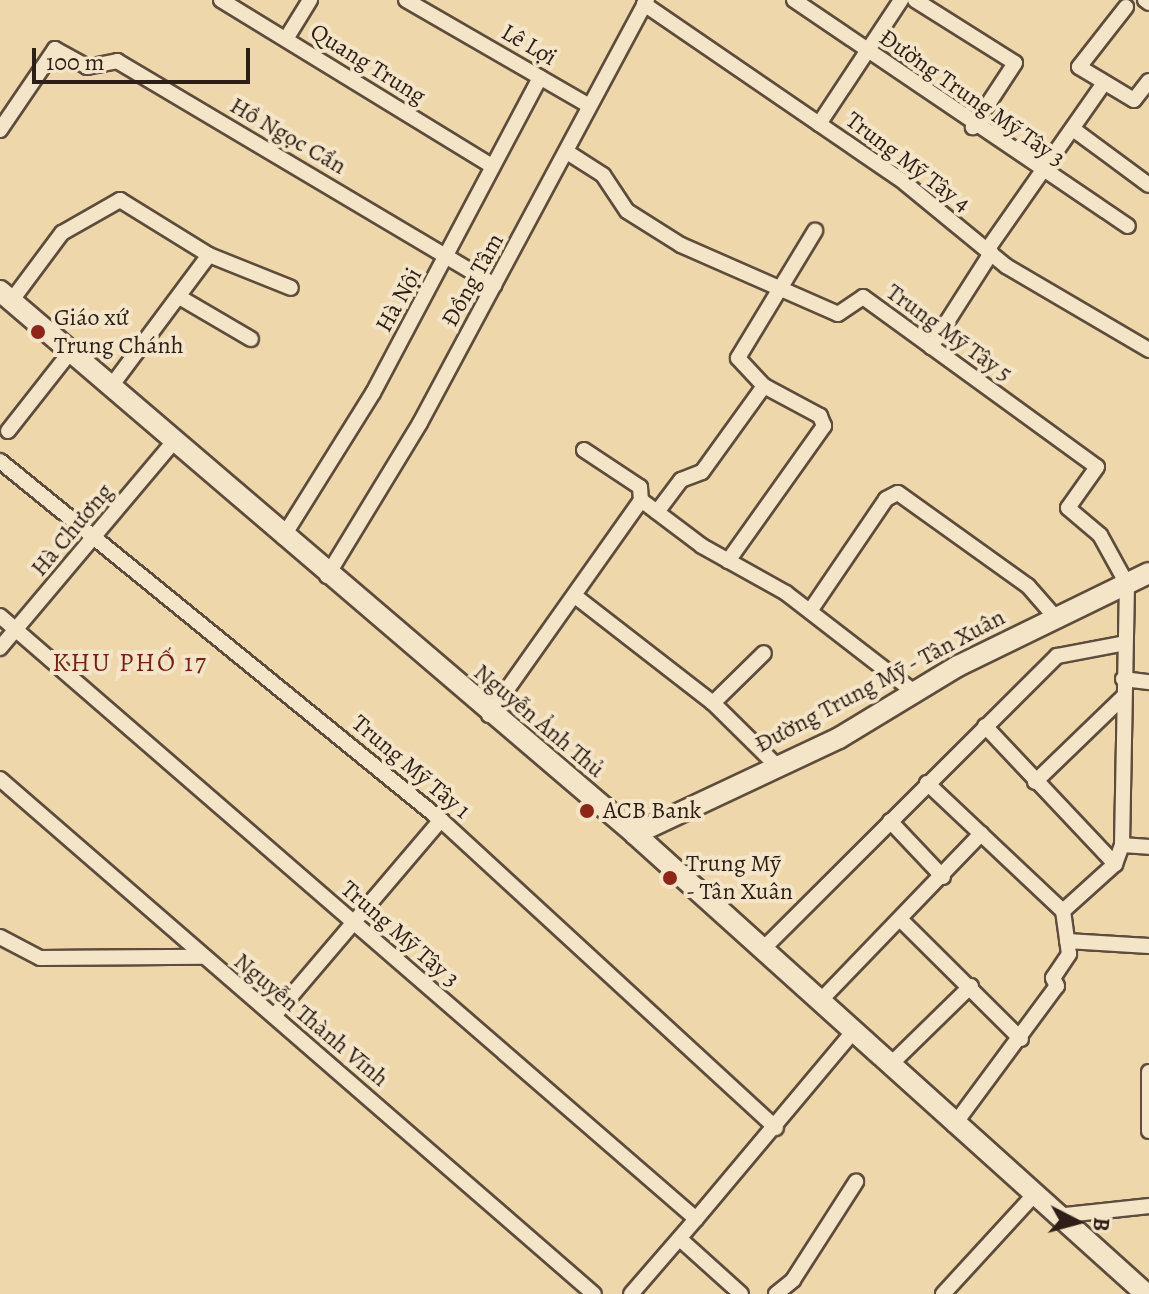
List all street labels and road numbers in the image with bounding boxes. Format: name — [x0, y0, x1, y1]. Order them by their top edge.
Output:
street label: Quang Trung — [305, 17, 431, 111]
street label: Lê Lợi — [496, 18, 562, 72]
street label: Đường Trung Mỹ Tây 3 — [873, 23, 1071, 173]
street label: Hồ Ngọc Cẩn — [225, 91, 351, 181]
street label: Trung Mỹ Tây 4 — [840, 106, 976, 218]
street label: Đồng Tâm — [436, 228, 510, 332]
street label: Hà Nội — [370, 263, 428, 337]
street label: Trung Mỹ Tây 5 — [881, 278, 1017, 388]
street label: Hà Chương — [25, 478, 119, 582]
street label: Đường Trung Mỹ - Tân Xuân — [750, 603, 1010, 759]
street label: Nguyễn Ảnh Thủ — [468, 658, 610, 784]
street label: Trung Mỹ Tây 1 — [346, 709, 476, 825]
street label: Trung Mỹ Tây 3 — [335, 875, 465, 993]
street label: Nguyễn Thành Vĩnh — [228, 947, 394, 1093]

